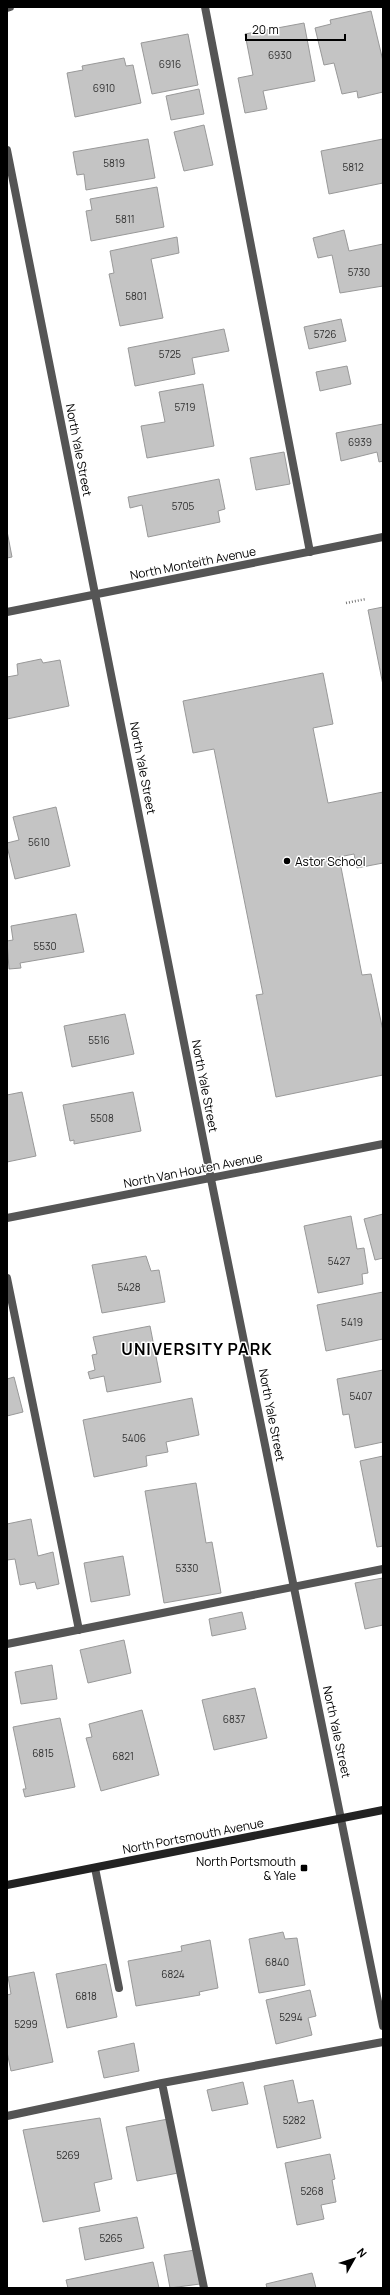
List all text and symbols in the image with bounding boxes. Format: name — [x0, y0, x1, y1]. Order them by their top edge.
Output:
scale bar — [246, 16, 345, 42]
text: 20 m — [252, 21, 279, 38]
house number: 6930 — [268, 48, 292, 62]
house number: 6916 — [159, 57, 181, 71]
house number: 6910 — [93, 81, 115, 95]
house number: 5819 — [103, 156, 125, 170]
house number: 5812 — [342, 160, 364, 174]
house number: 5811 — [115, 212, 135, 226]
house number: 5730 — [348, 265, 370, 279]
house number: 5801 — [125, 289, 147, 303]
house number: 5726 — [314, 327, 336, 341]
house number: 5725 — [159, 347, 181, 361]
house number: 5719 — [175, 400, 195, 414]
street label: North Yale Street — [62, 402, 96, 498]
house number: 6939 — [348, 435, 372, 449]
house number: 5705 — [172, 499, 195, 513]
street label: North Monteith Avenue — [129, 542, 257, 584]
street label: North Yale Street — [126, 720, 160, 816]
house number: 5610 — [28, 835, 50, 849]
place label: Astor School — [295, 853, 365, 870]
marker: Astor School — [282, 856, 292, 866]
house number: 5530 — [33, 939, 57, 953]
house number: 5516 — [88, 1033, 110, 1047]
street label: North Yale Street — [188, 1038, 222, 1134]
house number: 5508 — [90, 1111, 114, 1125]
street label: North Van Houten Avenue — [122, 1148, 264, 1192]
house number: 5427 — [328, 1254, 350, 1268]
house number: 5428 — [117, 1280, 141, 1294]
house number: 5419 — [341, 1315, 363, 1329]
district label: UNIVERSITY PARK — [121, 1338, 273, 1360]
street label: North Yale Street — [255, 1367, 289, 1463]
house number: 5407 — [350, 1389, 372, 1403]
house number: 5406 — [122, 1431, 146, 1445]
house number: 5330 — [176, 1561, 198, 1575]
street label: North Yale Street — [319, 1684, 355, 1780]
house number: 6837 — [223, 1712, 245, 1726]
house number: 6815 — [32, 1746, 54, 1760]
house number: 6821 — [112, 1749, 134, 1763]
street label: North Portsmouth Avenue — [121, 1814, 265, 1858]
place label: North Portsmouth & Yale — [196, 1853, 296, 1884]
marker: North Portsmouth & Yale — [299, 1863, 309, 1873]
house number: 6840 — [265, 1955, 289, 1969]
house number: 6824 — [161, 1967, 185, 1981]
house number: 6818 — [75, 1989, 97, 2003]
house number: 5294 — [279, 2010, 303, 2024]
house number: 5299 — [14, 2017, 38, 2031]
house number: 5282 — [283, 2113, 306, 2127]
house number: 5269 — [56, 2148, 80, 2162]
house number: 5268 — [300, 2184, 324, 2198]
house number: 5265 — [99, 2231, 123, 2245]
north arrow — [334, 2239, 374, 2279]
text: N — [354, 2245, 371, 2260]

